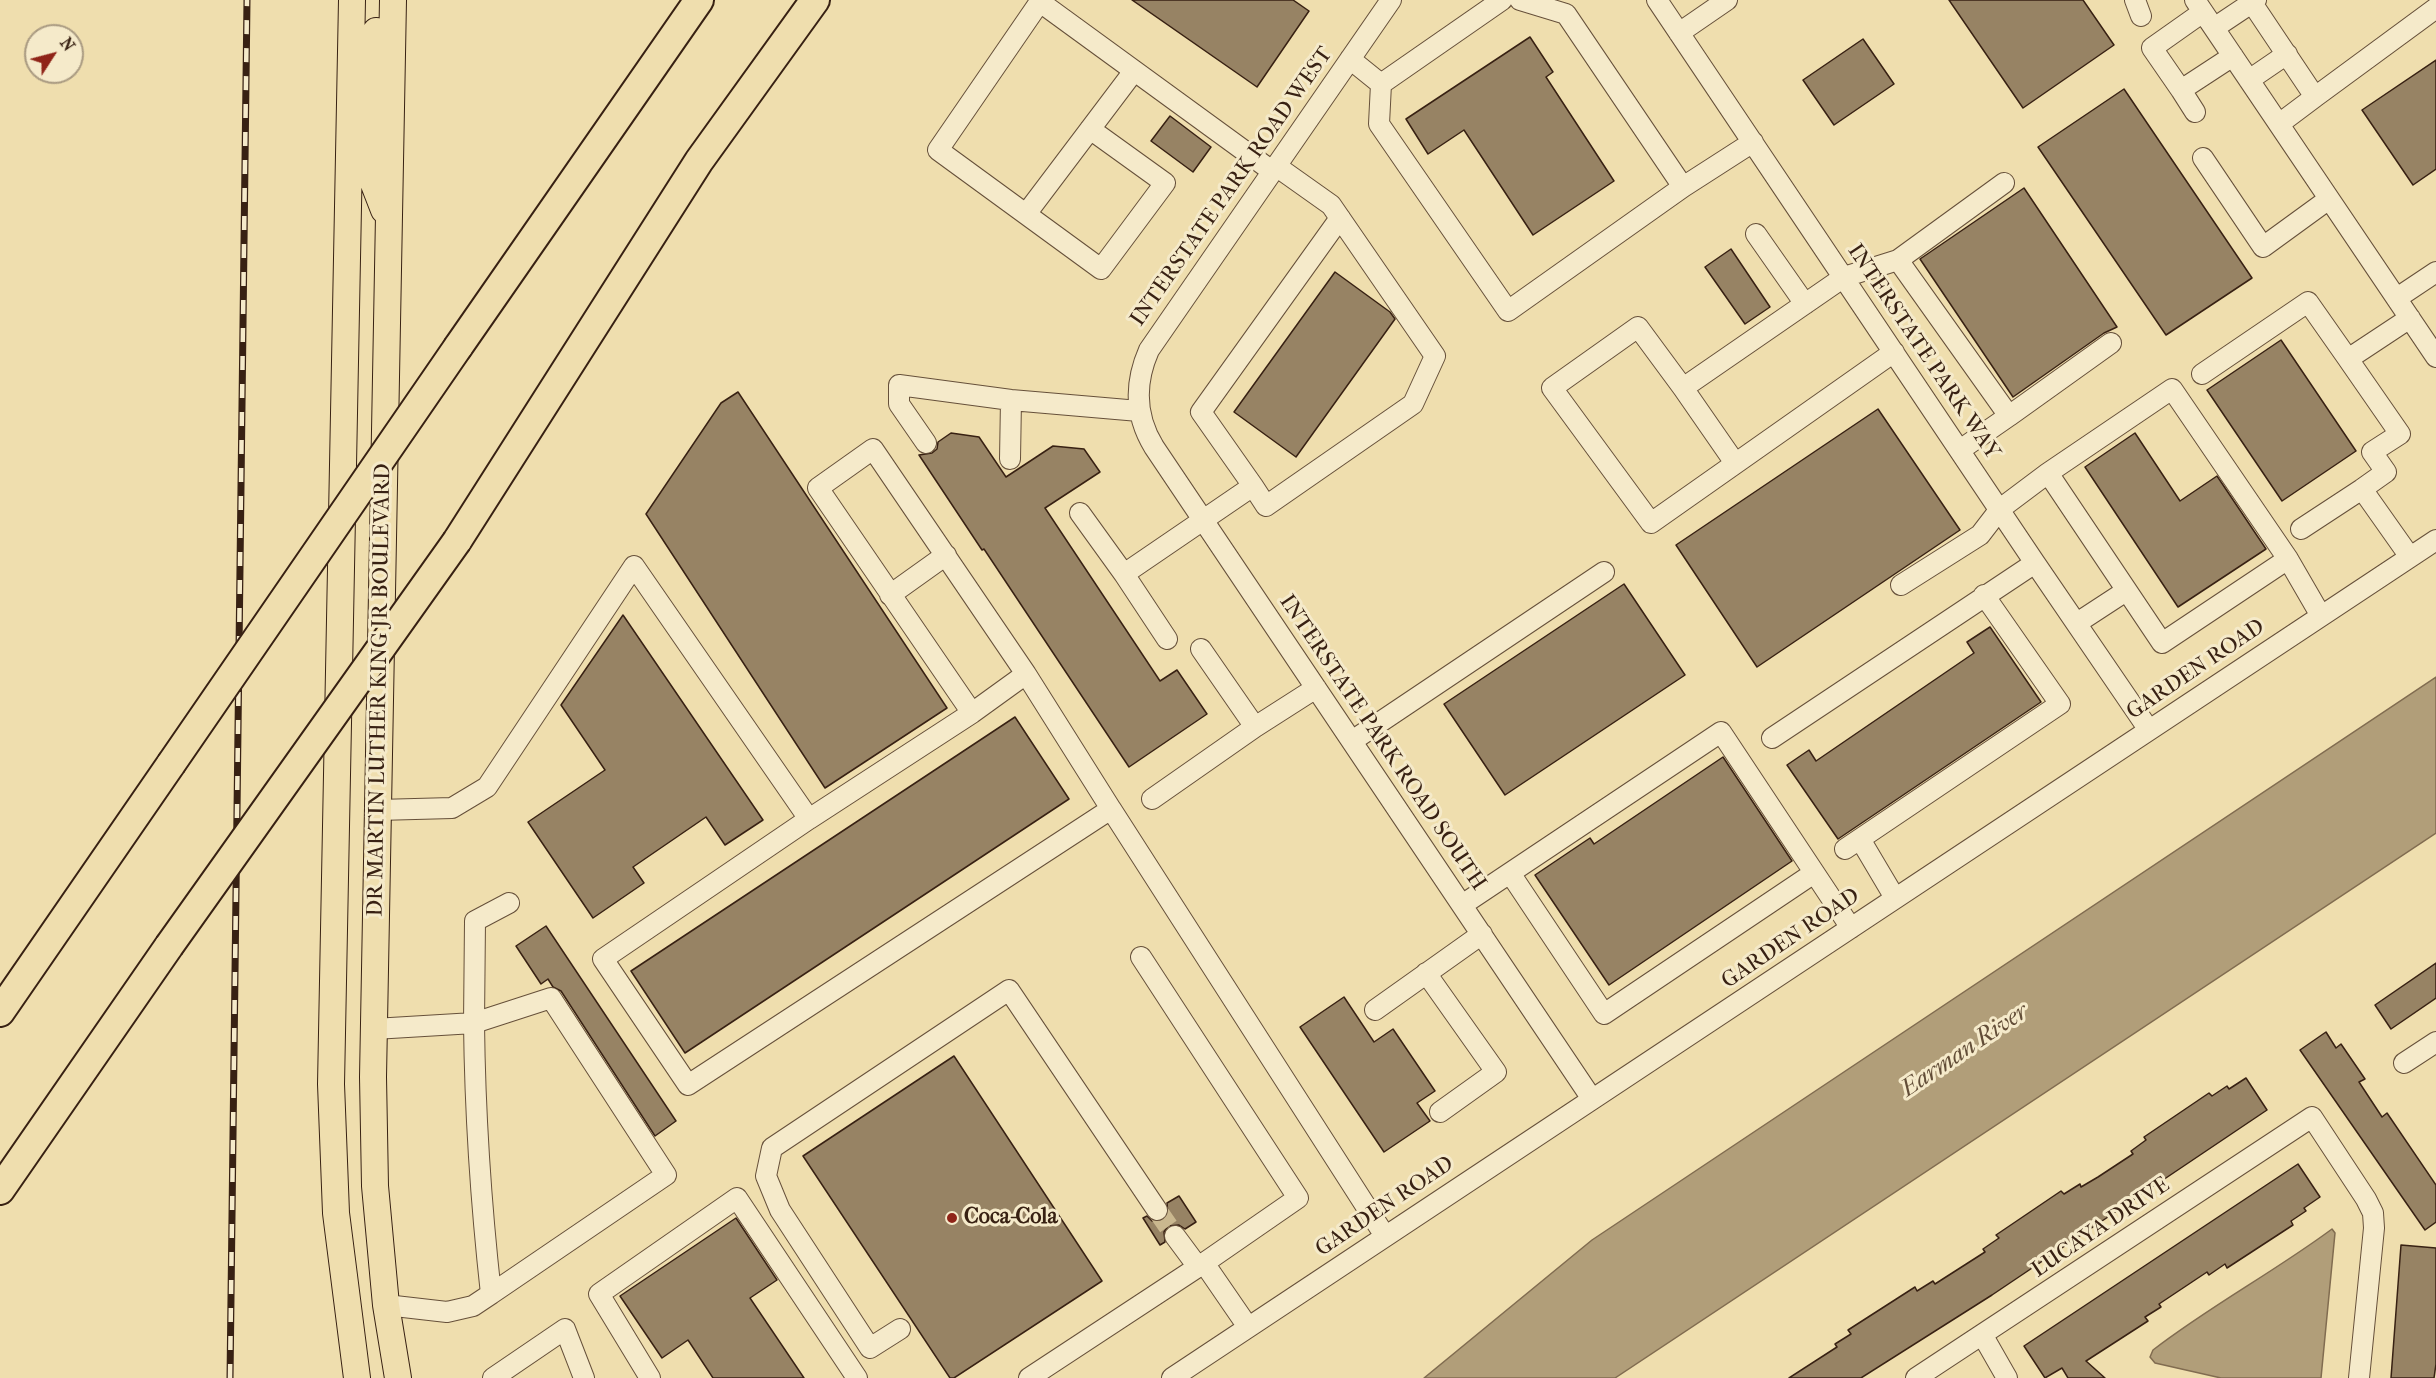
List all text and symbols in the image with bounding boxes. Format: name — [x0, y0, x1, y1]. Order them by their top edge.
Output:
north arrow — [24, 24, 84, 84]
text: N — [56, 34, 79, 55]
street label: INTERSTATE PARK ROAD WEST — [1125, 42, 1339, 332]
street label: INTERSTATE PARK WAY — [1841, 239, 2005, 465]
street label: DR MARTIN LUTHER KING JR BOULEVARD — [363, 463, 397, 917]
street label: INTERSTATE PARK ROAD SOUTH — [1273, 590, 1491, 896]
street label: GARDEN ROAD — [2122, 614, 2270, 726]
street label: GARDEN ROAD — [1717, 883, 1865, 995]
water label: Earman River — [1896, 998, 2034, 1104]
street label: GARDEN ROAD — [1311, 1151, 1459, 1263]
street label: LUCAYA DRIVE — [2027, 1172, 2175, 1284]
place label: Coca-Cola — [964, 1205, 1058, 1231]
marker: Coca-Cola — [945, 1211, 959, 1225]

